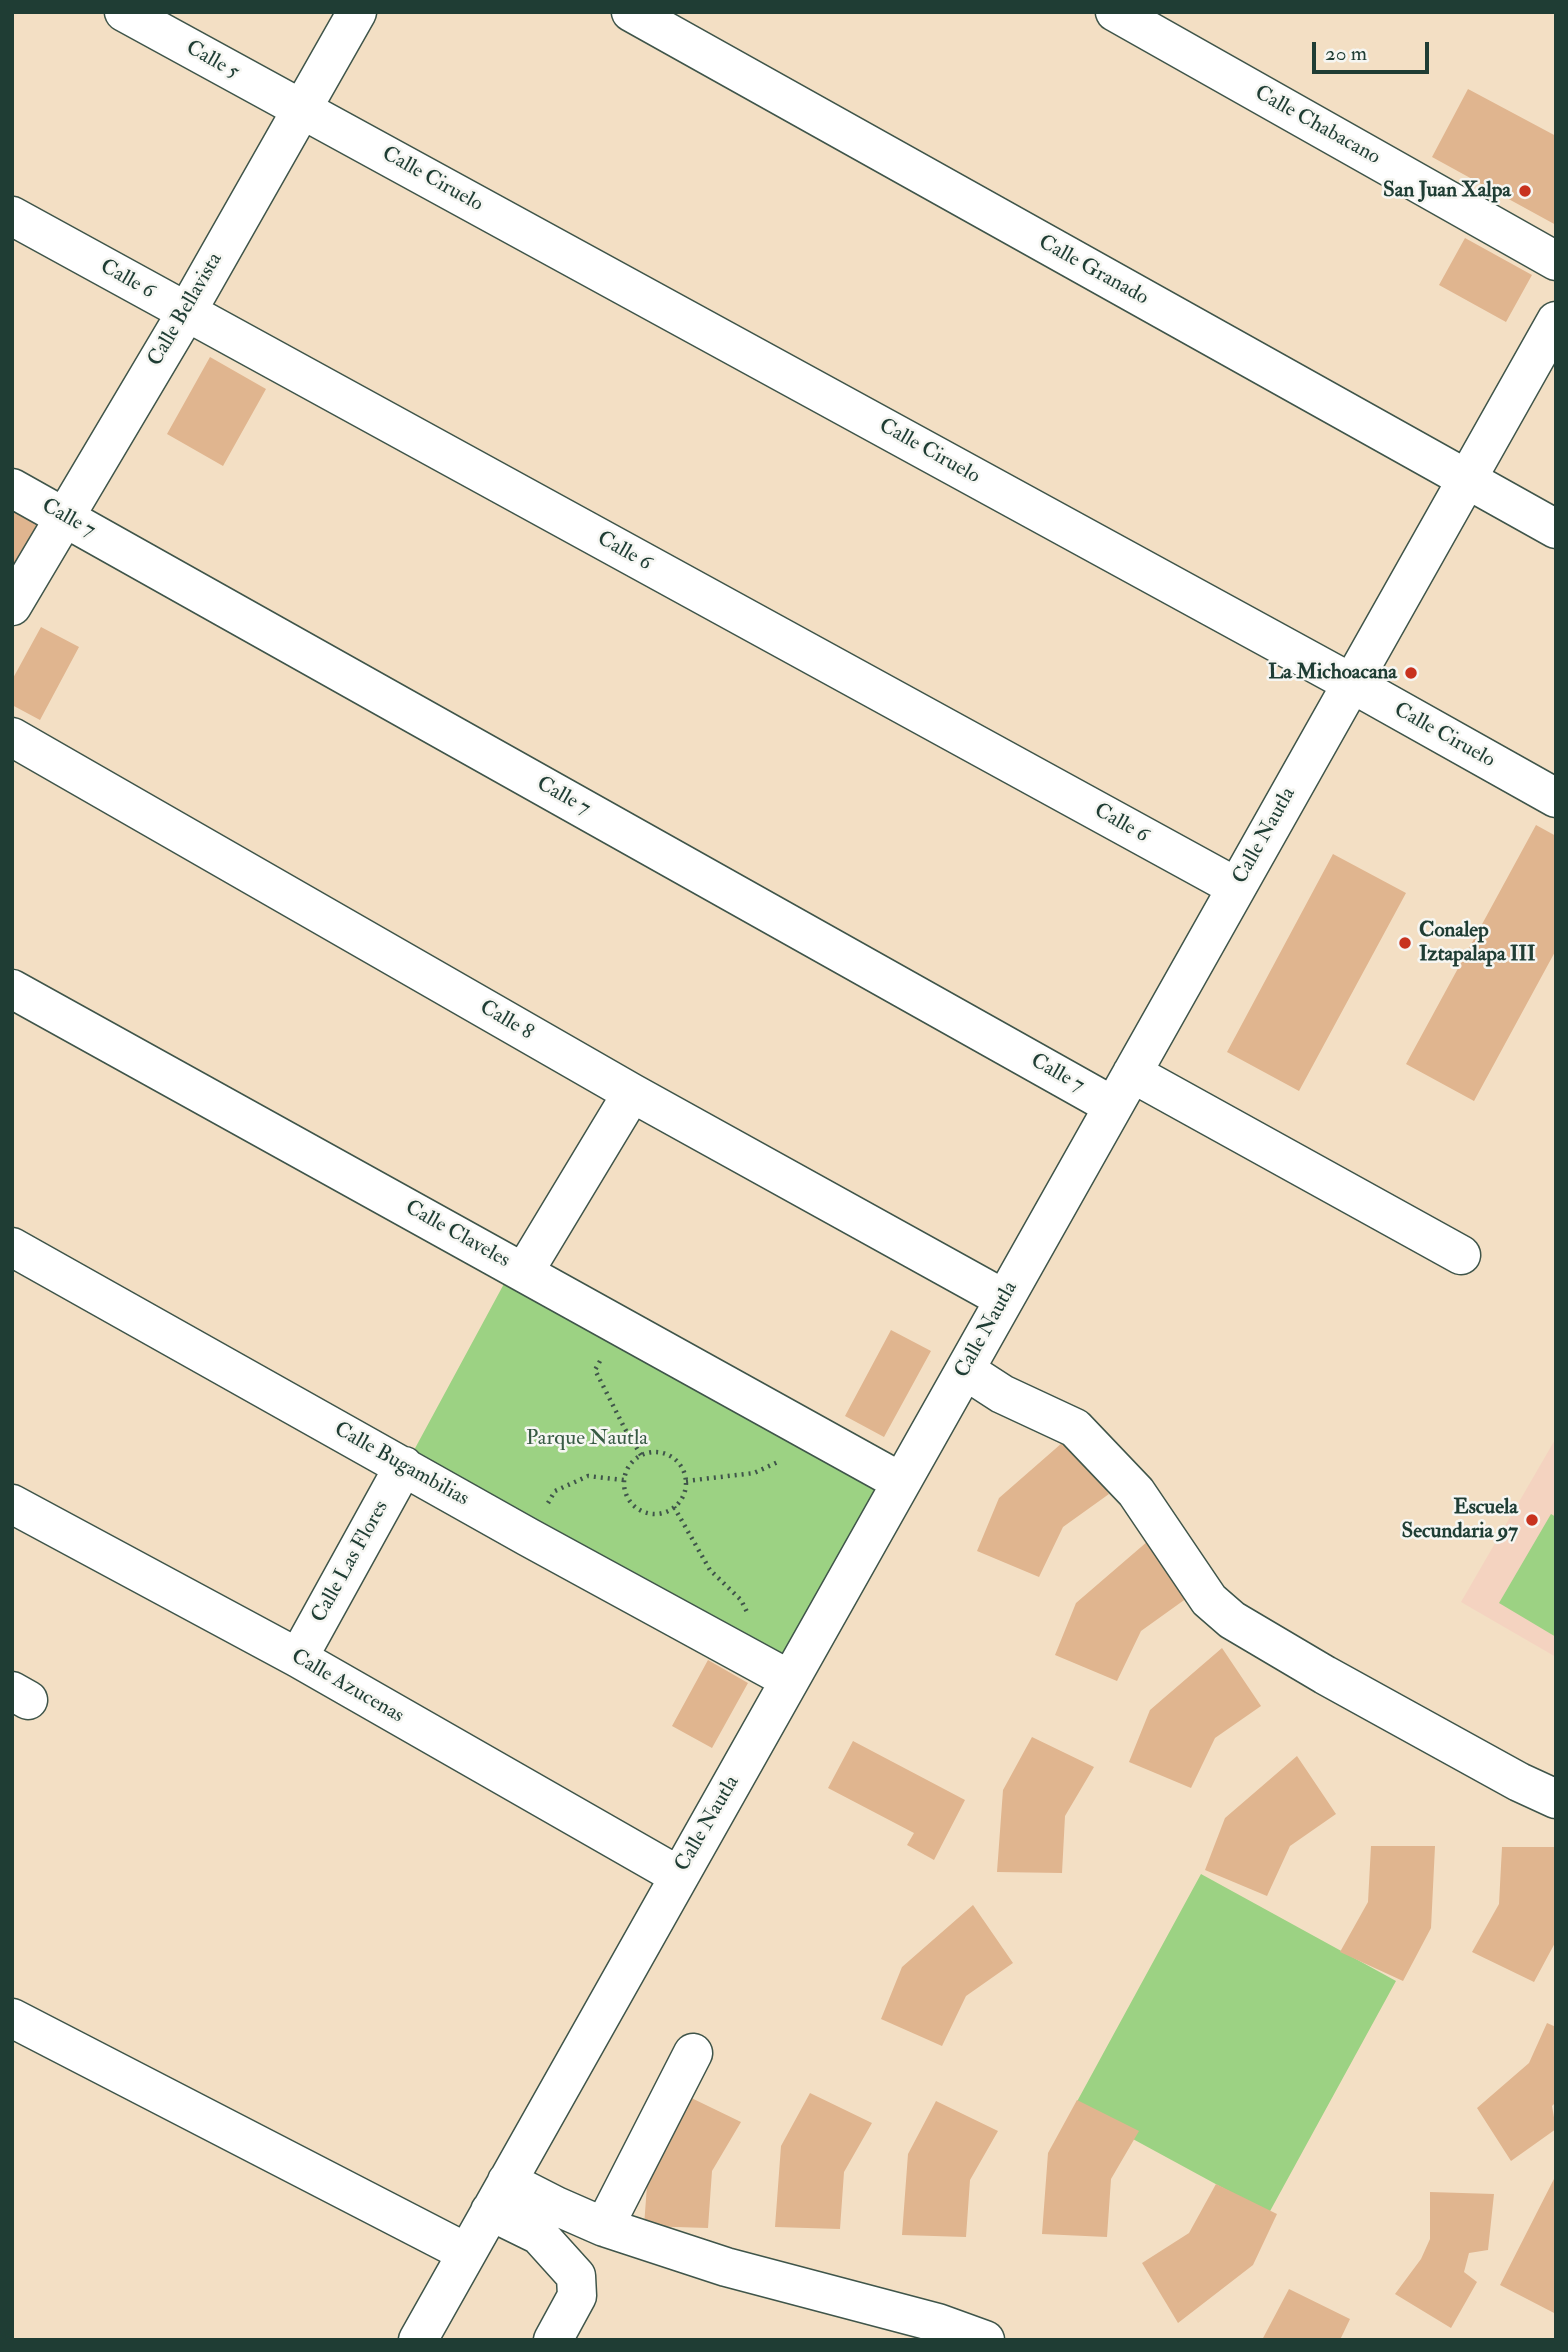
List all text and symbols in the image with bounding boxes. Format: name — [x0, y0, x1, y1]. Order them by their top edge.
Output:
scale bar — [1316, 28, 1433, 72]
street label: Calle 5 — [181, 36, 243, 86]
text: 20 m — [1325, 40, 1367, 67]
street label: Calle Chabacano — [1250, 81, 1384, 171]
street label: Calle Ciruelo — [377, 142, 487, 218]
place label: San Juan Xalpa — [1383, 178, 1511, 204]
marker: San Juan Xalpa — [1517, 183, 1533, 199]
street label: Calle Granado — [1034, 230, 1152, 312]
street label: Calle Bellavista — [143, 249, 229, 371]
street label: Calle 6 — [95, 255, 159, 305]
street label: Calle Ciruelo — [874, 414, 984, 490]
street label: Calle 7 — [37, 494, 99, 544]
street label: Calle 6 — [592, 527, 656, 577]
place label: La Michoacana — [1268, 660, 1397, 686]
marker: La Michoacana — [1403, 665, 1419, 681]
street label: Calle Ciruelo — [1389, 698, 1499, 774]
street label: Calle 7 — [532, 772, 594, 822]
street label: Calle Nautla — [1228, 783, 1302, 889]
street label: Calle 6 — [1089, 799, 1153, 849]
place label: Conalep Iztapalapa III — [1419, 918, 1535, 968]
marker: Conalep Iztapalapa III — [1397, 935, 1413, 951]
street label: Calle 8 — [475, 996, 537, 1046]
street label: Calle 7 — [1026, 1049, 1088, 1099]
street label: Calle Claveles — [400, 1196, 514, 1274]
street label: Calle Nautla — [950, 1277, 1024, 1383]
street label: Calle Bugambilias — [329, 1418, 473, 1512]
park label: Parque Nautla — [526, 1426, 648, 1452]
place label: Escuela Secundaria 97 — [1402, 1495, 1518, 1545]
street label: Calle Las Flores — [307, 1497, 395, 1627]
marker: Escuela Secundaria 97 — [1524, 1512, 1540, 1528]
street label: Calle Azucenas — [286, 1645, 408, 1729]
street label: Calle Nautla — [670, 1772, 746, 1876]

